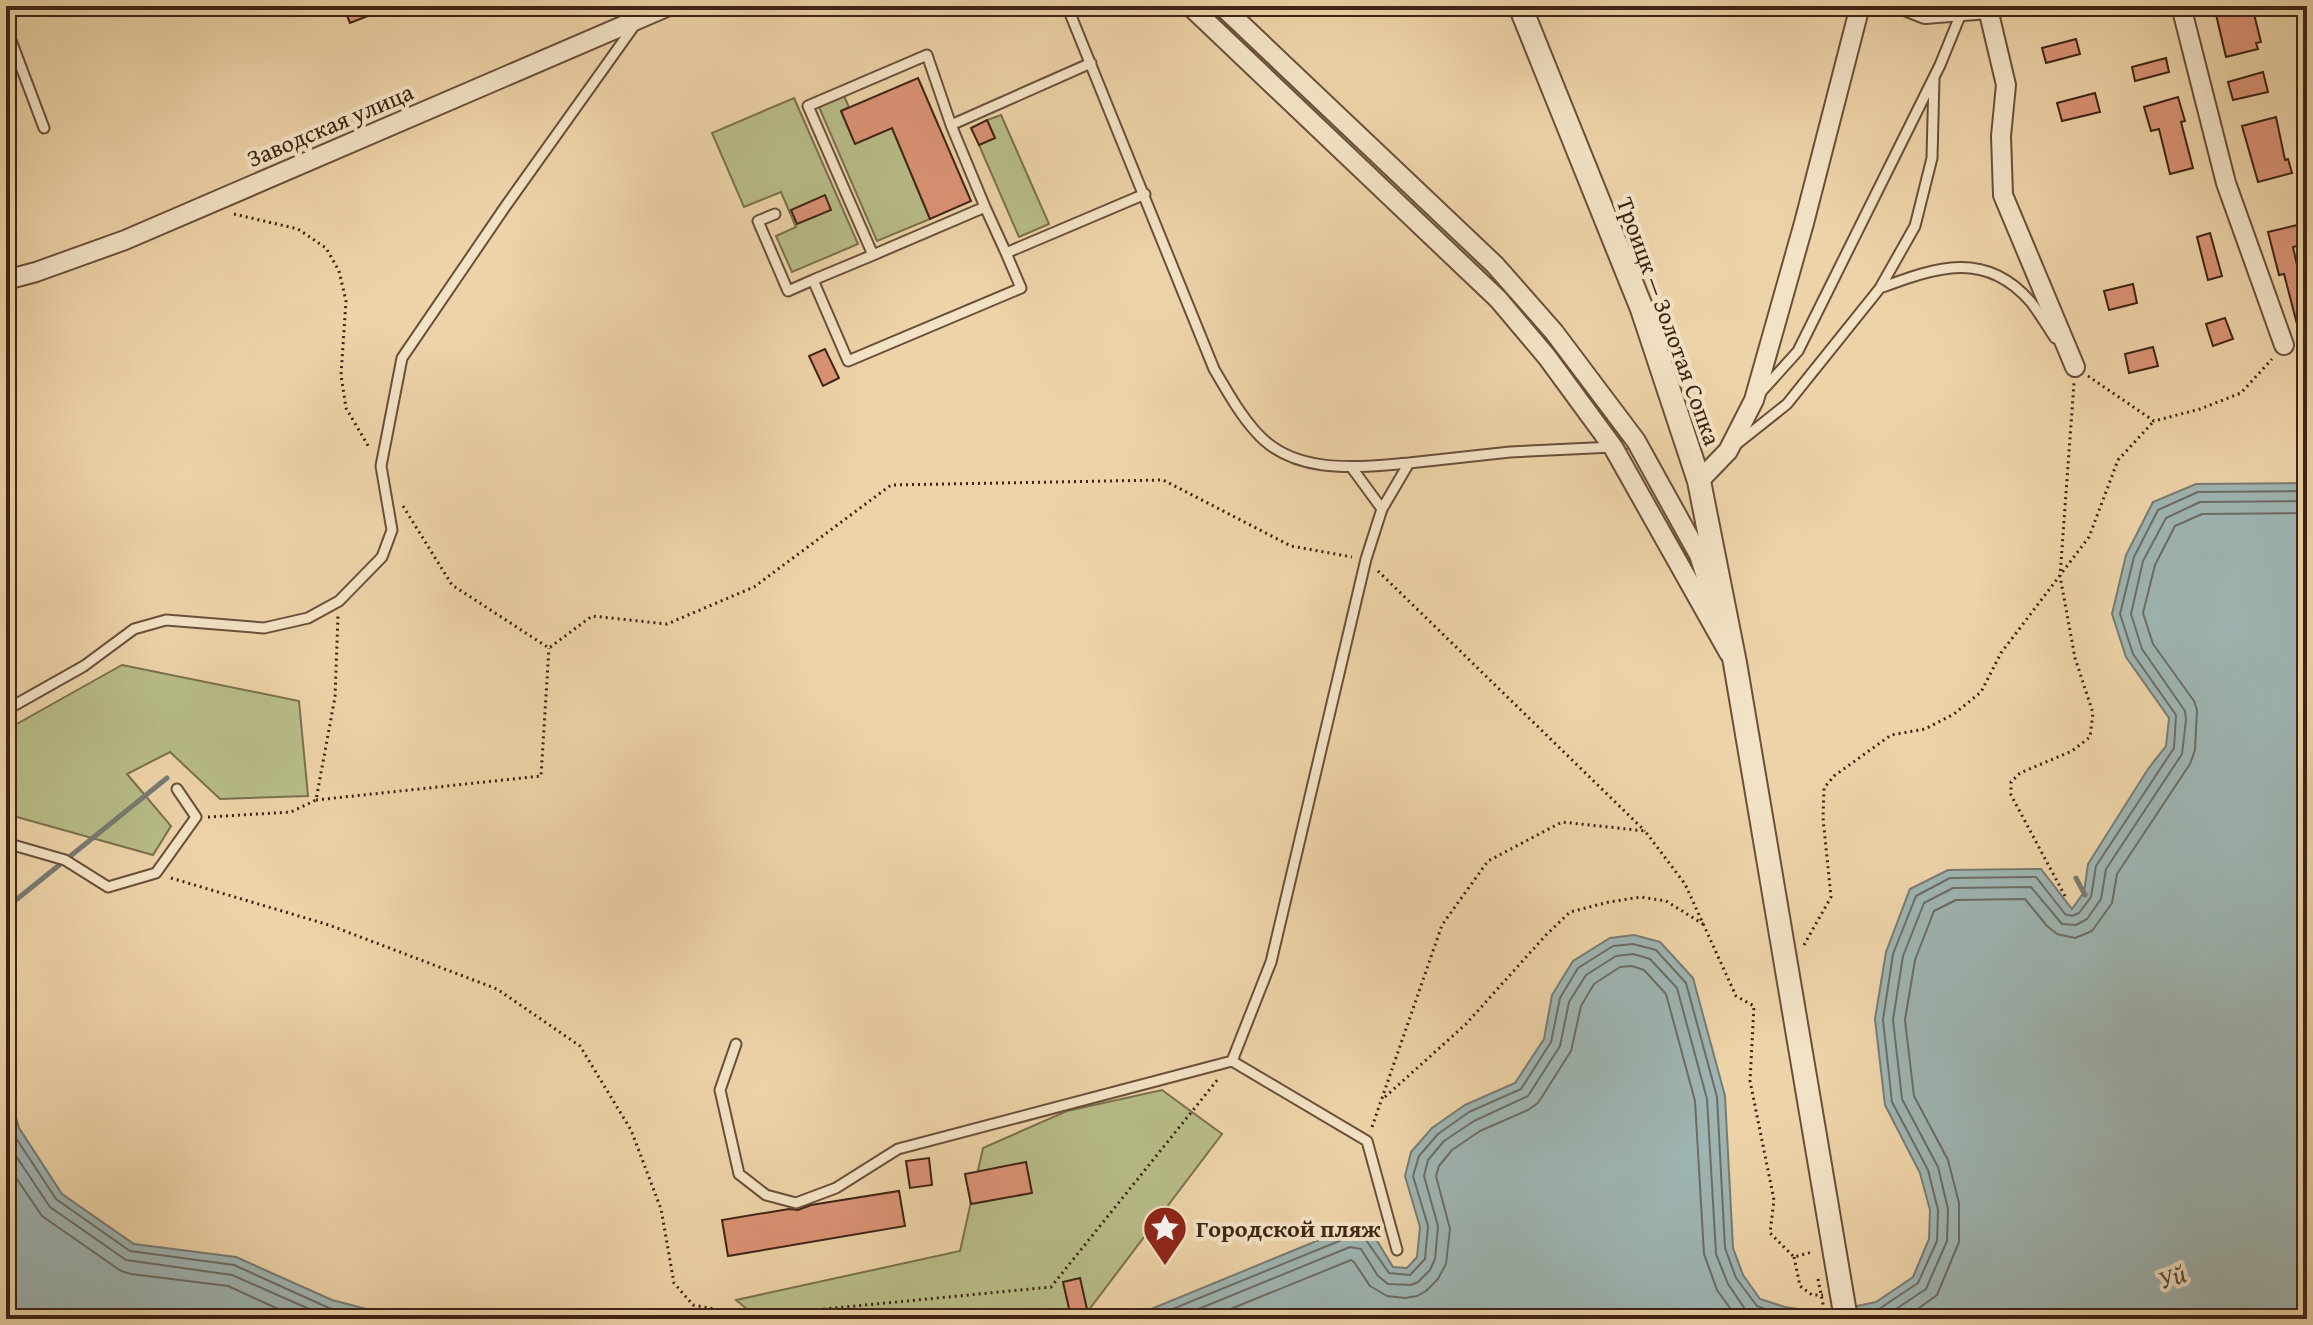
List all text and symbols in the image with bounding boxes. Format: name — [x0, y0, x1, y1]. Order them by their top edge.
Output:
street label: Заводская улица — [241, 74, 419, 176]
street label: Троицк — Золотая Сопка — [1608, 192, 1730, 451]
place icon: Городской пляж — [1141, 1204, 1189, 1267]
place label: Городской пляж — [1196, 1211, 1381, 1246]
water label: Уй — [2153, 1253, 2191, 1299]

